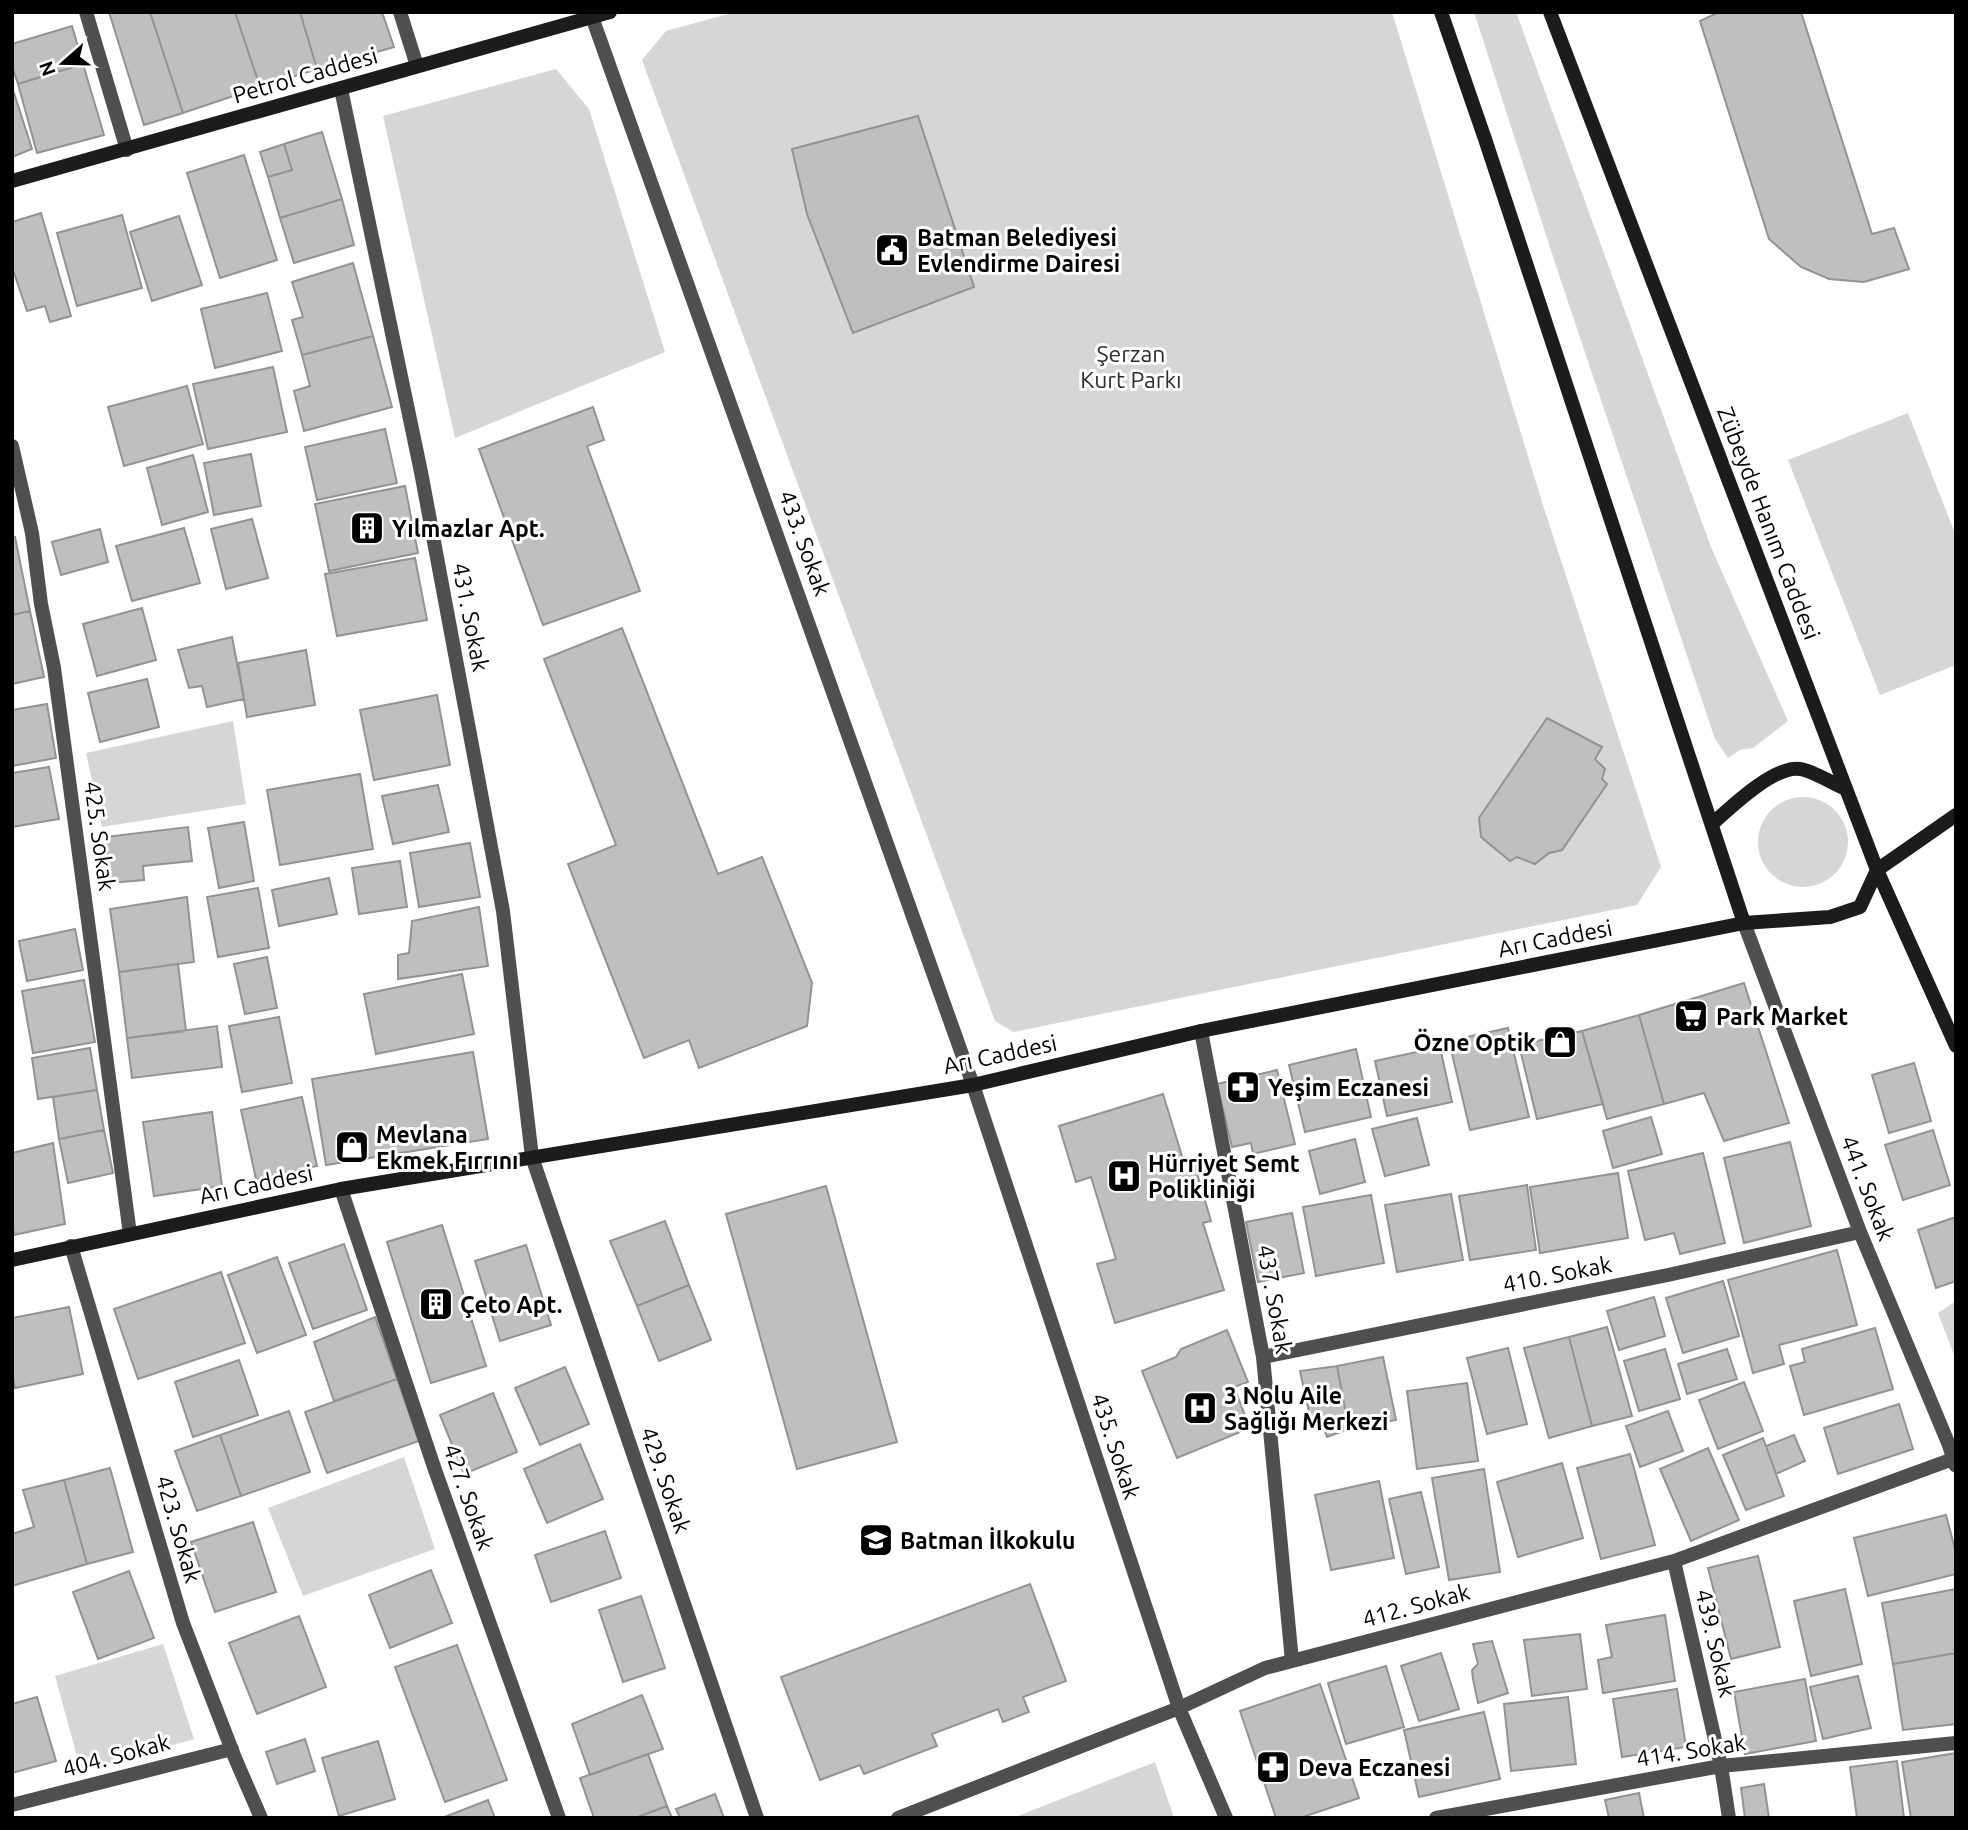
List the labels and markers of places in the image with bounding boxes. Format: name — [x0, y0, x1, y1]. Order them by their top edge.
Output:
place label: Batman Belediyesi Evlendirme Dairesi — [917, 225, 1120, 276]
public building icon: Batman Belediyesi Evlendirme Dairesi — [873, 231, 911, 269]
building icon: Yılmazlar Apt. — [348, 509, 386, 547]
place label: Yılmazlar Apt. — [392, 516, 545, 541]
supermarket icon: Park Market — [1672, 997, 1710, 1035]
place label: Park Market — [1716, 1004, 1848, 1029]
shop icon: Özne Optik — [1541, 1023, 1579, 1061]
place label: Özne Optik — [1413, 1028, 1536, 1055]
pharmacy icon: Yeşim Eczanesi — [1224, 1068, 1262, 1106]
place label: Yeşim Eczanesi — [1268, 1075, 1429, 1101]
place label: Mevlana Ekmek Fırrını — [376, 1122, 519, 1173]
shop icon: Mevlana Ekmek Fırrını — [333, 1128, 371, 1166]
place label: Hürriyet Semt Polikliniği — [1148, 1151, 1300, 1202]
hospital icon: Hürriyet Semt Polikliniği — [1105, 1157, 1143, 1195]
building icon: Çeto Apt. — [417, 1285, 455, 1323]
place label: Çeto Apt. — [460, 1292, 562, 1318]
place label: 3 Nolu Aile Sağlığı Merkezi — [1224, 1383, 1388, 1434]
hospital icon: 3 Nolu Aile Sağlığı Merkezi — [1181, 1389, 1219, 1427]
school or university icon: Batman İlkokulu — [857, 1521, 895, 1559]
place label: Batman İlkokulu — [900, 1527, 1075, 1553]
pharmacy icon: Deva Eczanesi — [1254, 1748, 1292, 1786]
place label: Deva Eczanesi — [1298, 1755, 1450, 1780]

